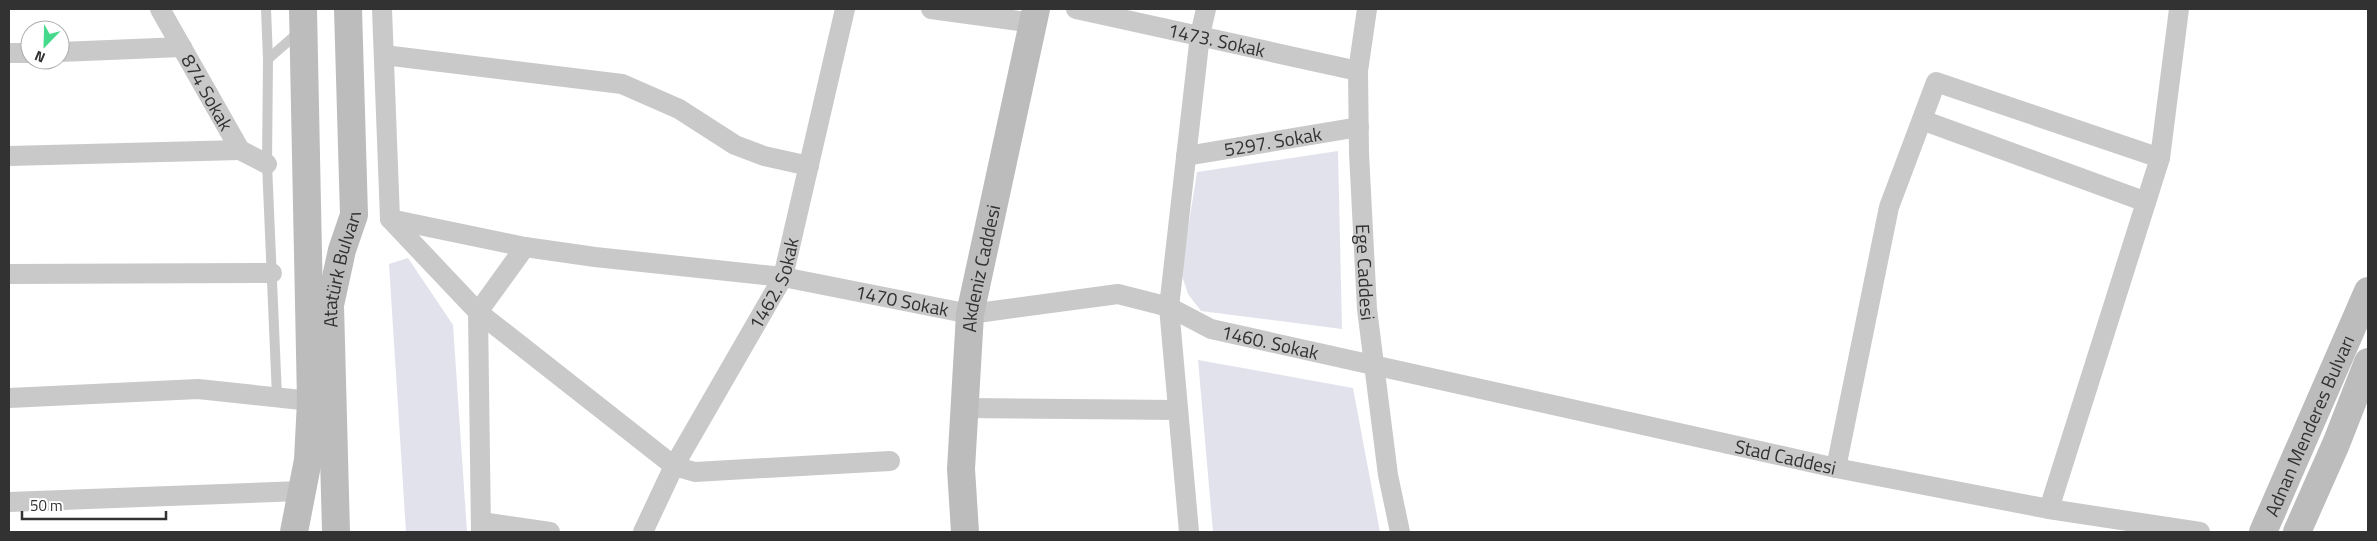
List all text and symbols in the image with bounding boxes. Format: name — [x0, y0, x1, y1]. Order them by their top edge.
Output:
street label: 1473. Sokak — [1165, 15, 1268, 64]
north arrow — [20, 20, 70, 70]
text: N — [31, 46, 48, 69]
street label: 874 Sokak — [174, 48, 241, 136]
street label: 5297. Sokak — [1222, 118, 1324, 163]
street label: Akdeniz Caddesi — [954, 202, 1007, 333]
street label: Atatürk Bulvarı — [315, 211, 368, 328]
street label: Ege Caddesi — [1349, 223, 1383, 322]
street label: 1462. Sokak — [741, 234, 806, 335]
street label: 1470 Sokak — [853, 277, 951, 323]
street label: 1460. Sokak — [1219, 317, 1322, 367]
street label: Adnan Menderes Bulvarı — [2257, 330, 2361, 521]
street label: Stad Caddesi — [1732, 431, 1839, 482]
scale bar — [22, 488, 166, 520]
text: 50 m — [30, 494, 63, 517]

